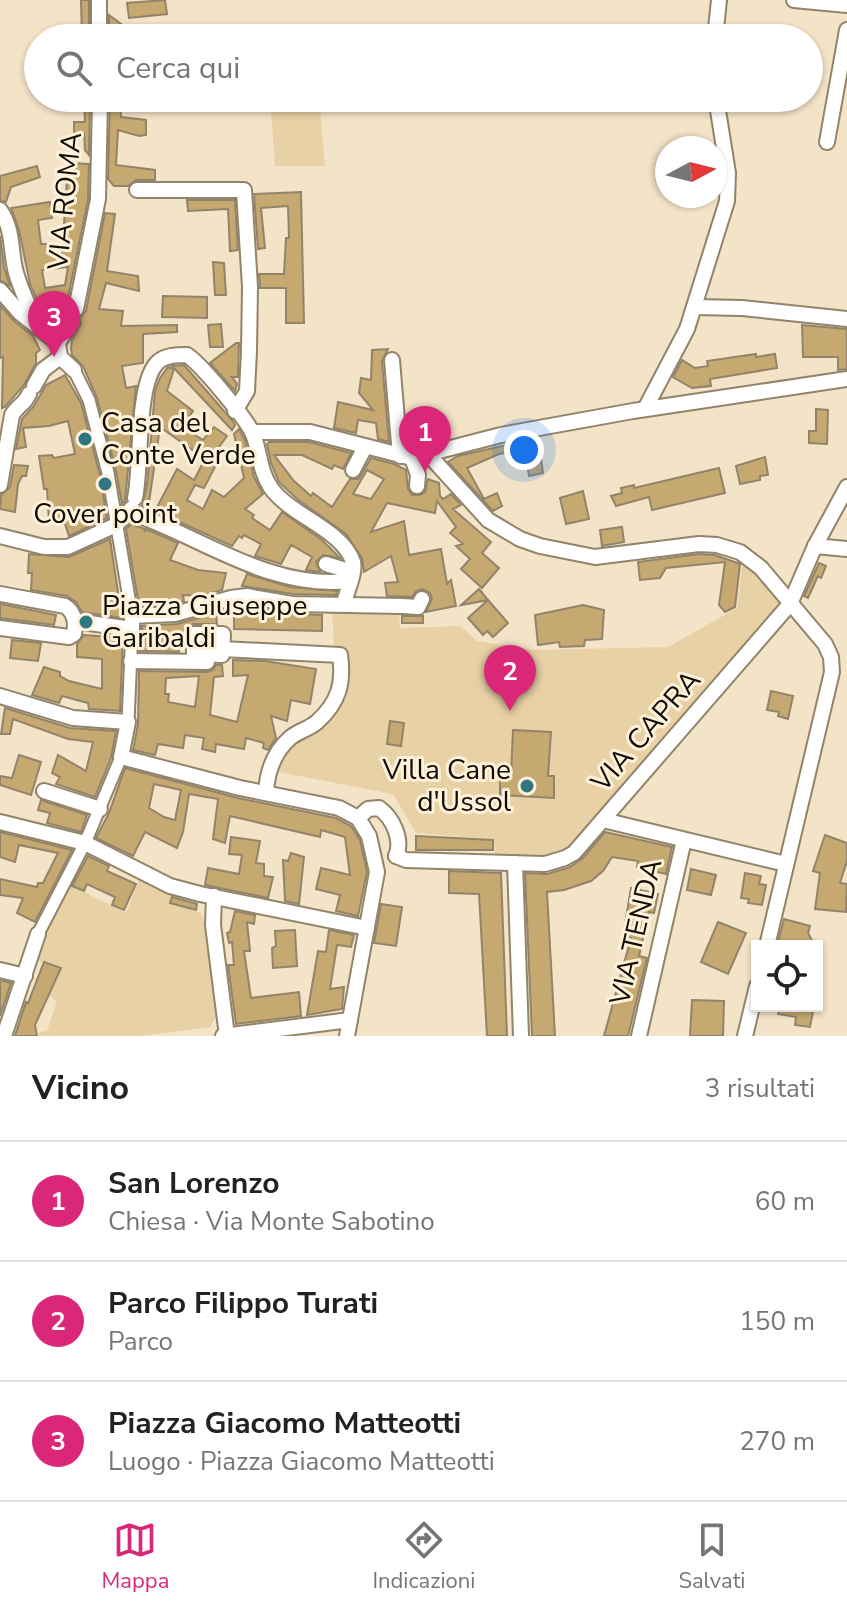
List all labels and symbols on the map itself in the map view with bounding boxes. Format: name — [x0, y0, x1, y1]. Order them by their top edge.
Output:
street label: VIA ROMA — [39, 130, 91, 273]
north arrow — [655, 136, 727, 208]
pin: 3 — [28, 291, 80, 357]
place label: Casa del Conte Verde — [101, 404, 256, 474]
pin: 1 — [399, 406, 451, 472]
marker: Casa del Conte Verde — [76, 430, 94, 448]
your location — [504, 430, 544, 470]
marker: Cover point — [96, 475, 114, 493]
place label: Cover point — [33, 495, 177, 533]
place label: Piazza Giuseppe Garibaldi — [102, 587, 307, 657]
marker: Piazza Giuseppe Garibaldi — [77, 613, 95, 631]
pin: 2 — [484, 645, 536, 711]
street label: VIA CAPRA — [582, 662, 709, 801]
place label: Villa Cane d'Ussol — [382, 751, 512, 821]
marker: Villa Cane d'Ussol — [518, 777, 536, 795]
street label: VIA TENDA — [601, 855, 671, 1010]

